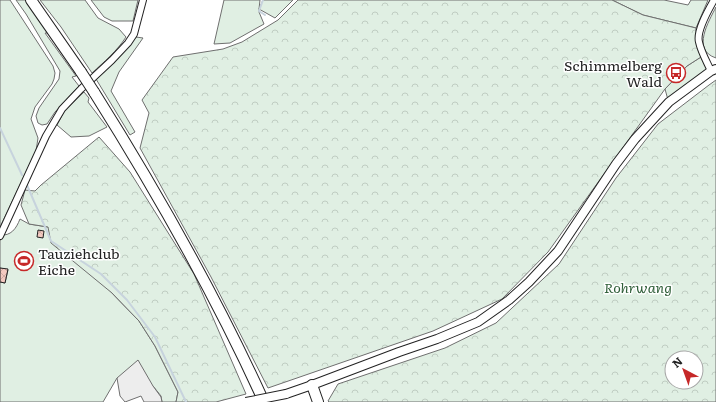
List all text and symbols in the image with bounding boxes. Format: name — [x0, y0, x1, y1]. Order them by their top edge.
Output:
place label: Schimmelberg Wald — [564, 55, 662, 91]
bus stop icon: Schimmelberg Wald — [665, 62, 687, 84]
place label: Tauziehclub Eiche — [38, 243, 120, 279]
sports icon: Tauziehclub Eiche — [13, 250, 35, 272]
park label: Rohrwang — [604, 277, 672, 297]
north arrow — [664, 350, 704, 390]
text: N — [668, 353, 686, 371]

